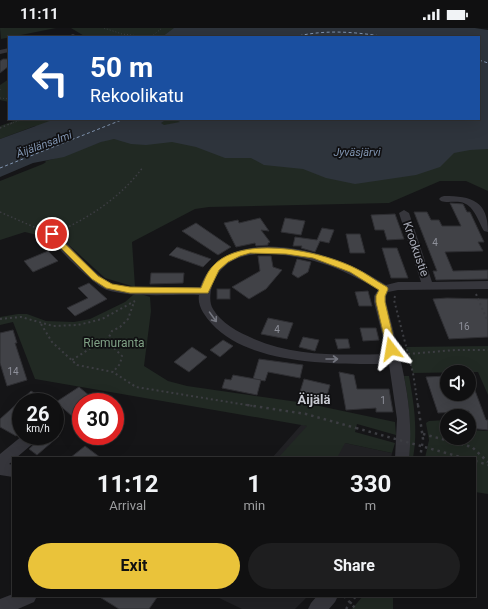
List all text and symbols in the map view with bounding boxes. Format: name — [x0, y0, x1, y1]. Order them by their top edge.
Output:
text: 11:11 — [20, 5, 59, 23]
text: 50 m — [90, 51, 153, 84]
icon: left — [24, 52, 76, 104]
text: Rekoolikatu — [90, 85, 184, 106]
water label: Äijälänsalmi — [14, 128, 74, 161]
water label: Jyväsjärvi — [333, 146, 381, 159]
pin — [35, 217, 69, 251]
street label: Krookustie — [400, 220, 432, 278]
icon: arrive — [41, 223, 63, 245]
house number: 4 — [432, 237, 438, 248]
one-way arrow — [209, 311, 217, 322]
house number: 16 — [458, 321, 470, 332]
house number: 4 — [274, 324, 280, 335]
position arrow — [370, 328, 412, 370]
park label: Riemuranta — [83, 336, 145, 350]
one-way arrow — [325, 355, 338, 363]
map controls — [440, 365, 476, 445]
button: sound — [440, 365, 476, 401]
house number: 14 — [7, 366, 19, 377]
district label: Äijälä — [298, 392, 330, 407]
speed limit sign: 30 — [72, 393, 124, 445]
house number: 1 — [380, 395, 386, 406]
text: 26 — [27, 402, 49, 426]
button: layers — [440, 409, 476, 445]
text: km/h — [26, 423, 50, 434]
text: 11:12 — [97, 470, 159, 498]
text: 1 — [247, 470, 261, 498]
text: 330 — [350, 470, 391, 498]
text: Arrival — [109, 498, 146, 513]
text: min — [243, 498, 265, 513]
text: m — [365, 498, 376, 513]
button: Exit — [28, 543, 240, 589]
button: Share — [248, 543, 460, 589]

